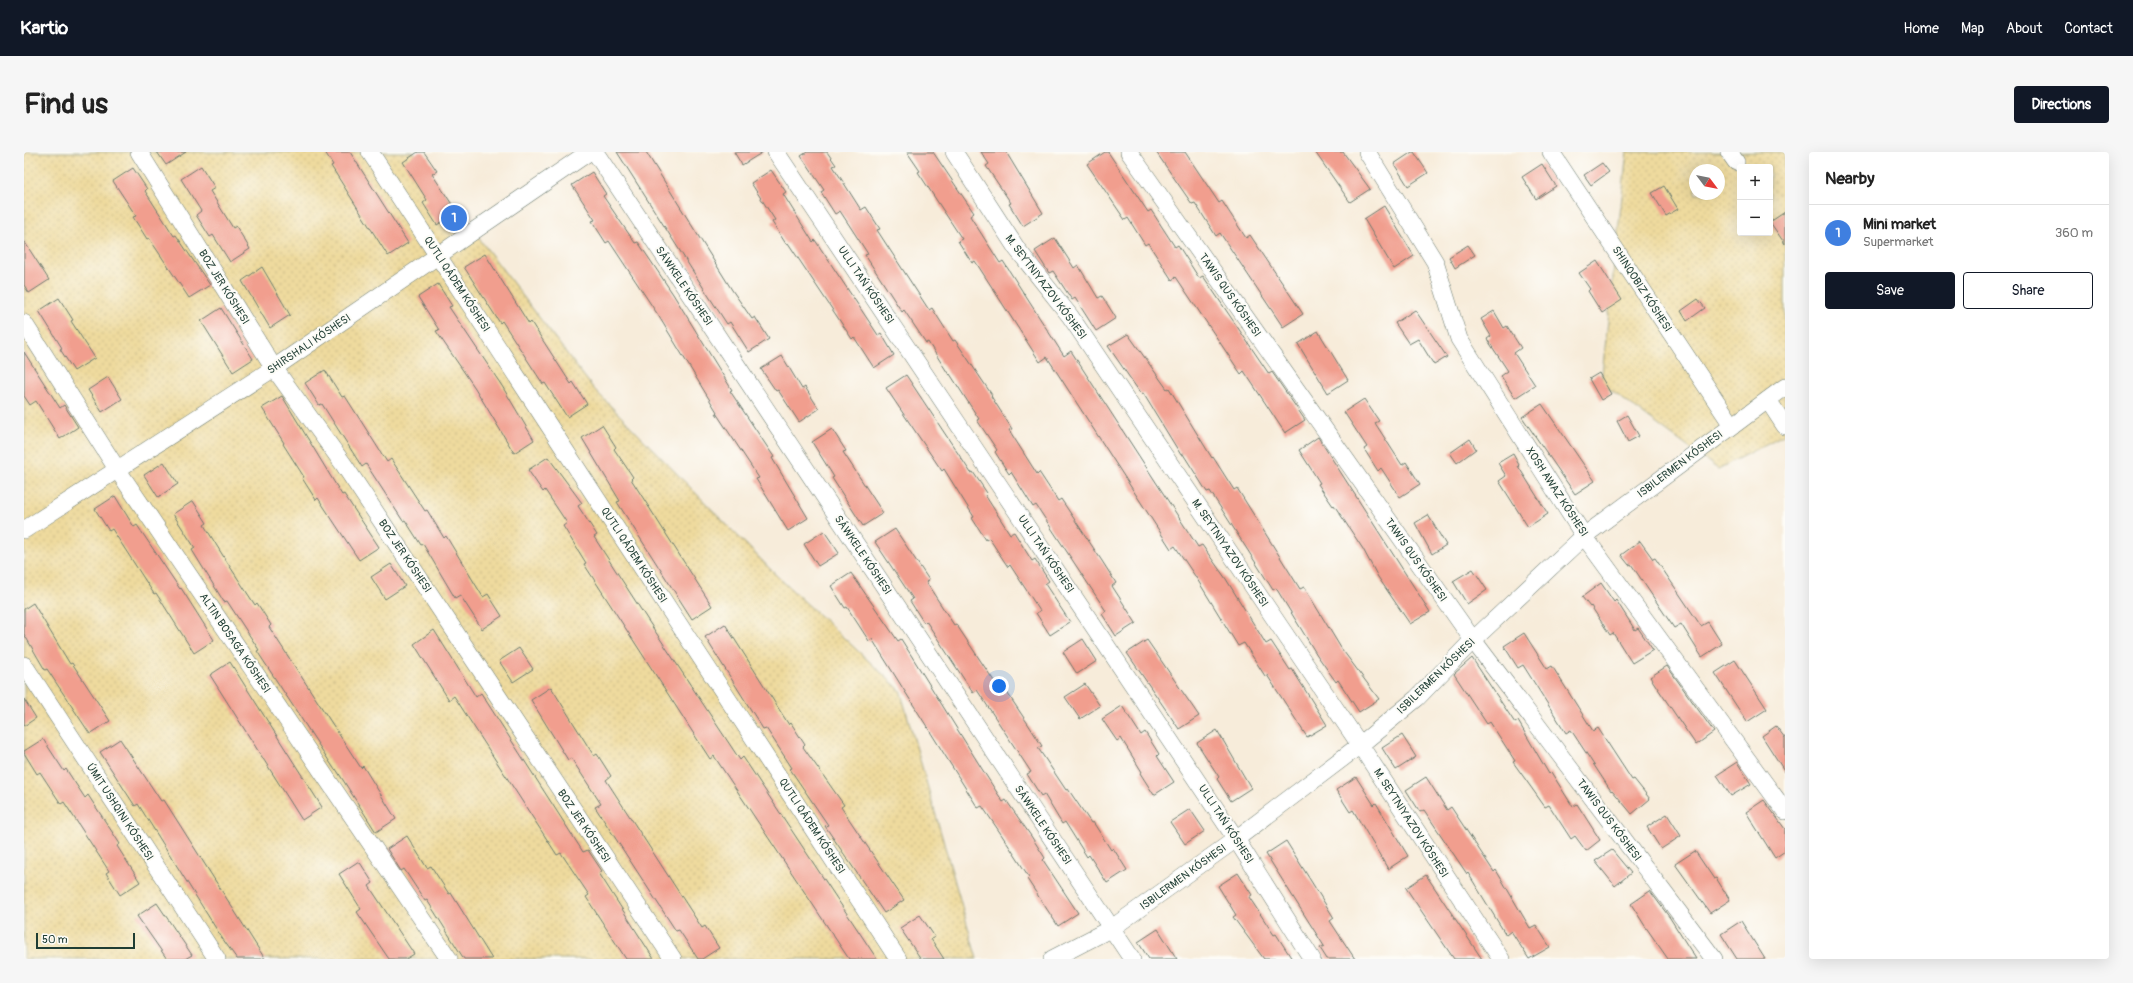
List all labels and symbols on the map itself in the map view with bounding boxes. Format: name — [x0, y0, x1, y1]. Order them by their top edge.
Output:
north arrow — [1689, 164, 1725, 200]
pin: 1 — [441, 203, 467, 233]
street label: M. SEYTNIYAZOV KÓSHESI — [1003, 232, 1090, 342]
street label: QUTLI QÁDEM KÓSHESI — [421, 233, 494, 334]
street label: SÁWKELE KÓSHESI — [653, 243, 716, 328]
street label: ULLI TAŃ KÓSHESI — [835, 243, 898, 326]
street label: SHINQOBIZ KÓSHESI — [1609, 243, 1675, 334]
street label: BOZ JER KÓSHESI — [196, 247, 253, 327]
street label: TAWIS QUS KÓSHESI — [1196, 250, 1265, 339]
street label: SHIRSHALI KÓSHESI — [264, 310, 353, 377]
street label: ISBILERMEN KÓSHESI — [1634, 427, 1725, 500]
street label: XOSH AWAZ KÓSHESI — [1523, 444, 1592, 539]
street label: M. SEYTNIYAZOV KÓSHESI — [1189, 496, 1272, 609]
street label: QUTLI QÁDEM KÓSHESI — [598, 504, 671, 605]
street label: SÁWKELE KÓSHESI — [832, 512, 895, 597]
street label: ULLI TAŃ KÓSHESI — [1015, 512, 1078, 595]
street label: TAWIS QUS KÓSHESI — [1382, 515, 1451, 604]
street label: BOZ JER KÓSHESI — [376, 516, 435, 595]
street label: ALTIN BOSAǴA KÓSHESI — [197, 590, 274, 695]
street label: ISBILERMEN KÓSHESI — [1394, 635, 1478, 717]
your location — [989, 676, 1009, 696]
street label: ÚMIT USHQINI KÓSHESI — [84, 761, 157, 863]
street label: M. SEYTNIYAZOV KÓSHESI — [1371, 766, 1452, 880]
street label: QUTLI QÁDEM KÓSHESI — [776, 775, 849, 876]
street label: TAWIS QUS KÓSHESI — [1574, 776, 1645, 863]
street label: SÁWKELE KÓSHESI — [1012, 782, 1075, 867]
street label: ULLI TAŃ KÓSHESI — [1196, 782, 1257, 866]
street label: BOZ JER KÓSHESI — [555, 786, 614, 865]
street label: ISBILERMEN KÓSHESI — [1137, 841, 1229, 913]
scale bar — [36, 931, 135, 950]

